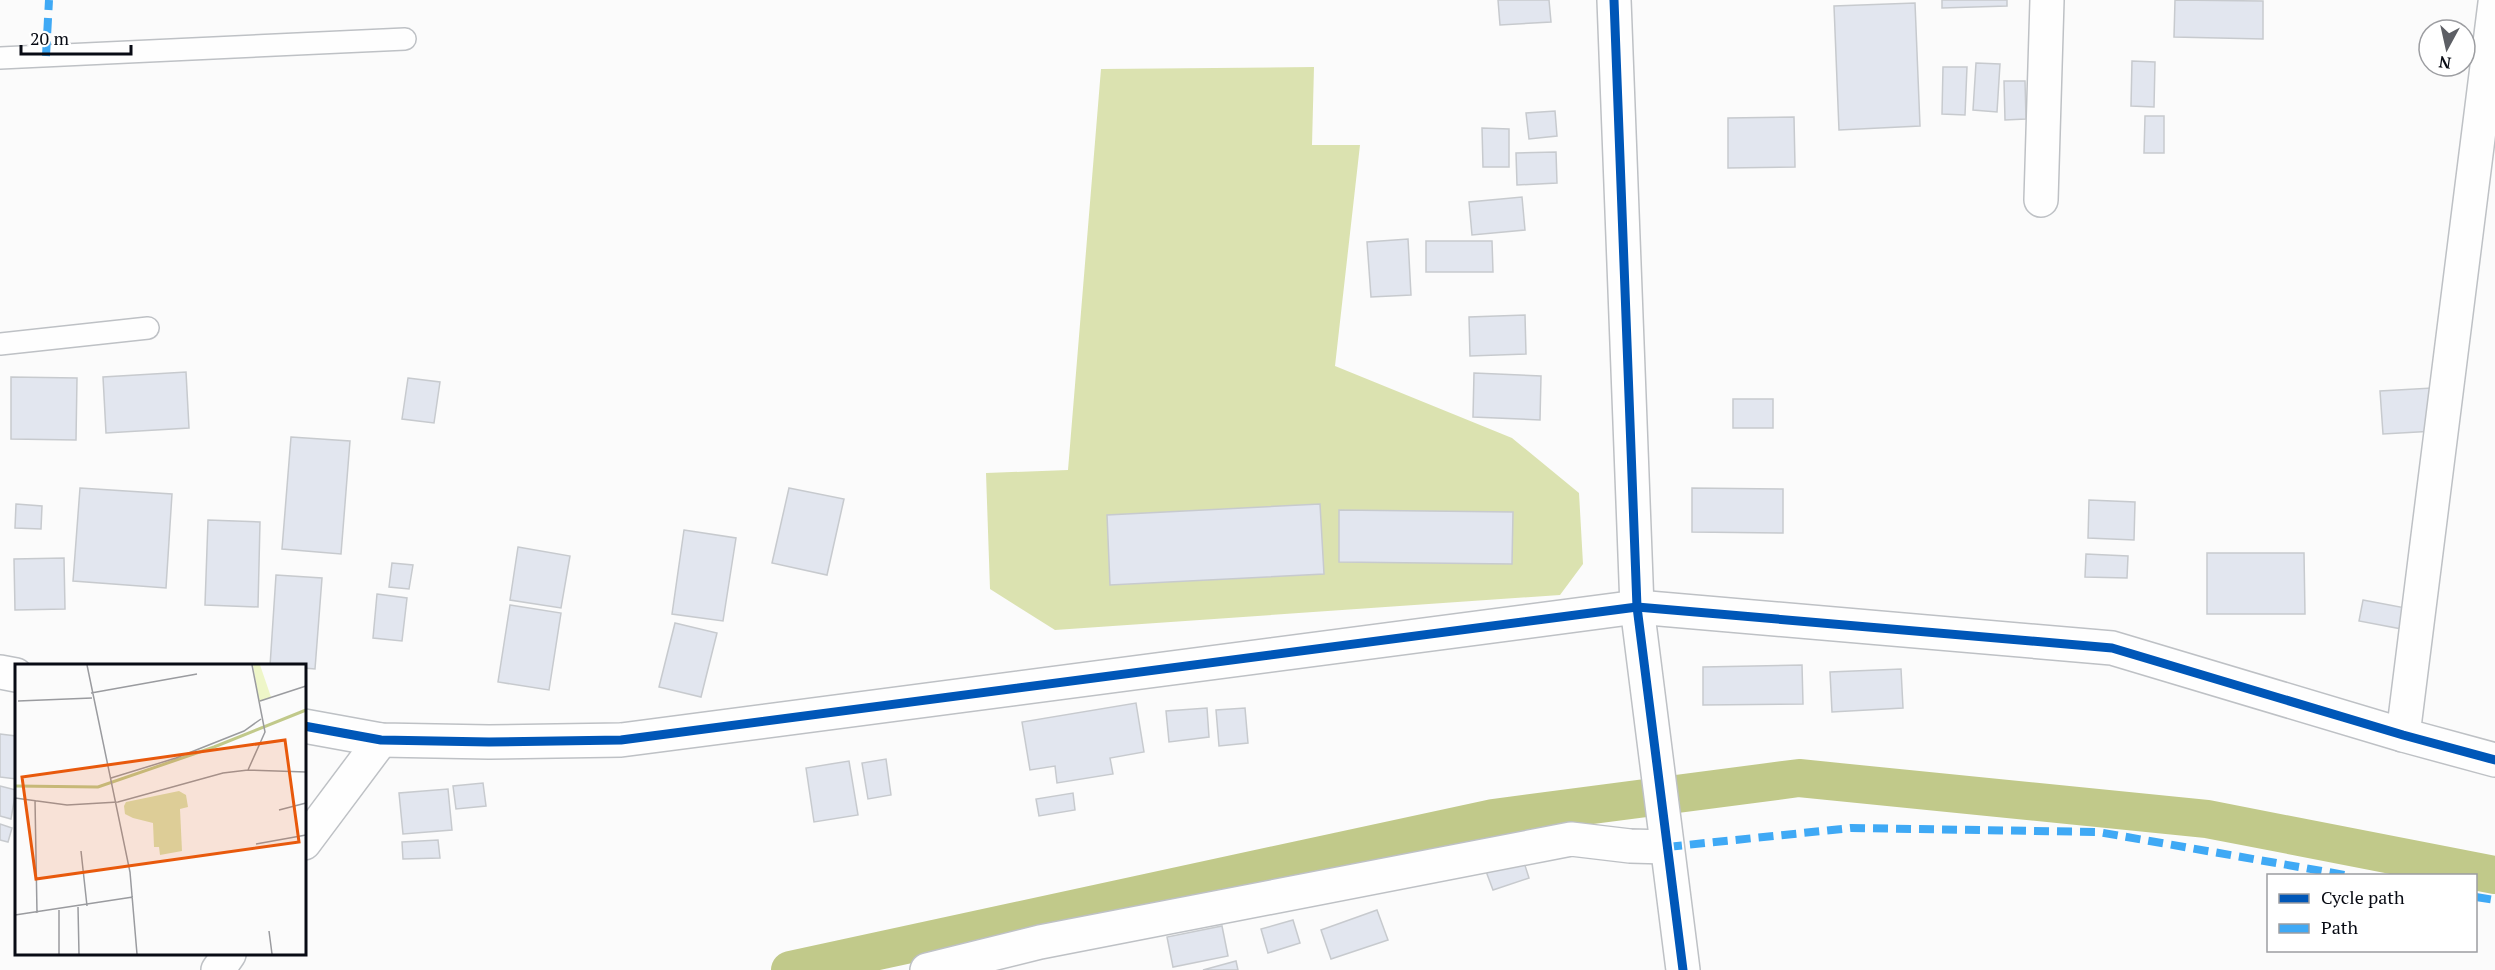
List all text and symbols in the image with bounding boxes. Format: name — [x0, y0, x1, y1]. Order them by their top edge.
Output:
scale bar — [21, 18, 130, 56]
north arrow — [2417, 18, 2477, 78]
text: 20 m — [30, 26, 70, 50]
text: N — [2437, 51, 2452, 75]
inset map — [15, 664, 306, 955]
legend — [2267, 874, 2477, 952]
text: Cycle path — [2321, 885, 2405, 909]
text: Path — [2321, 915, 2358, 939]

